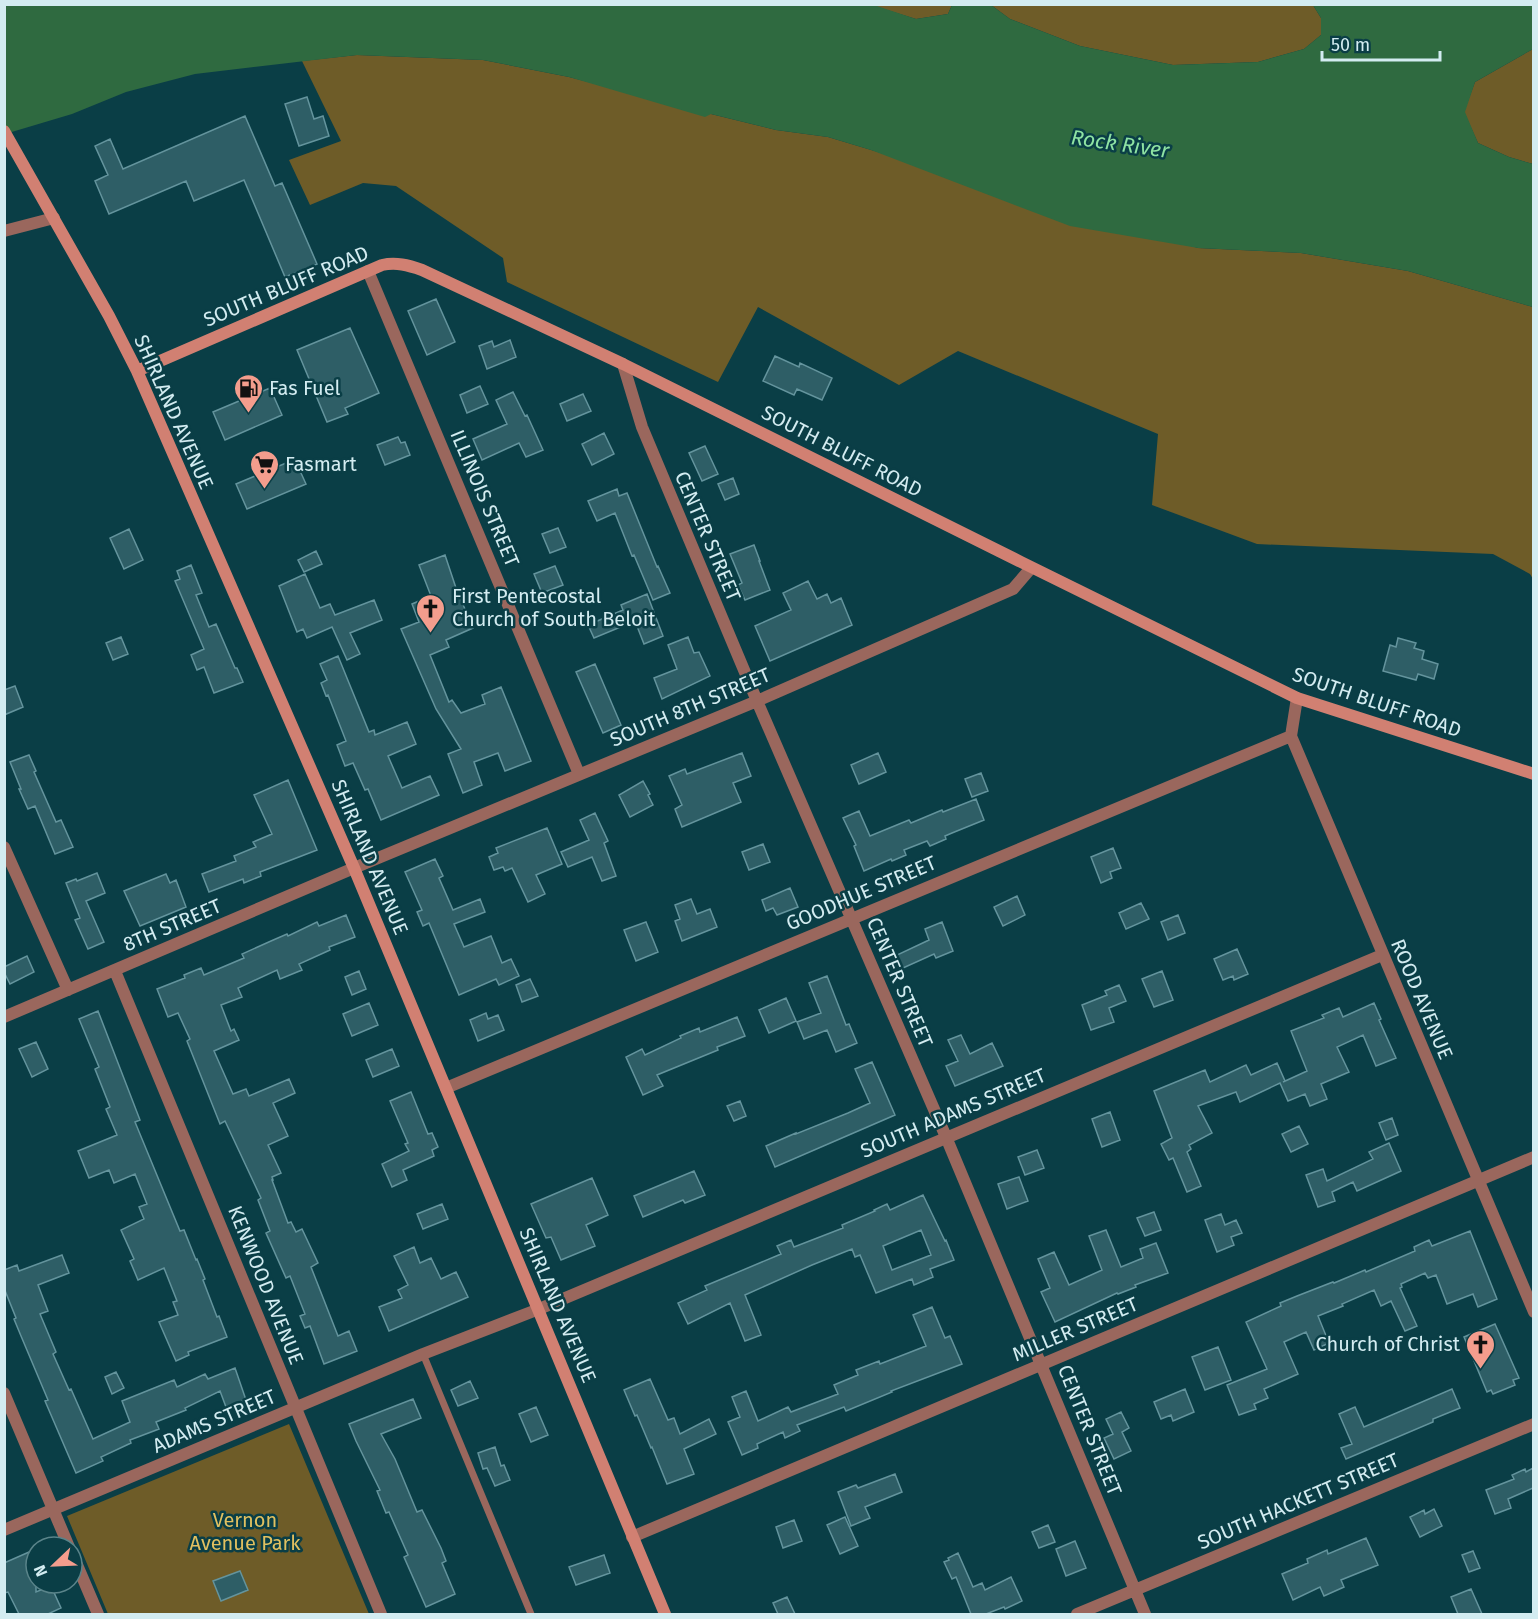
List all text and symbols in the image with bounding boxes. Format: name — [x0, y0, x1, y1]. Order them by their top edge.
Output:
scale bar — [1322, 24, 1440, 62]
text: 50 m — [1331, 34, 1370, 56]
water label: Rock River — [1069, 124, 1172, 164]
street label: SOUTH BLUFF ROAD — [200, 240, 372, 332]
street label: SHIRLAND AVENUE — [129, 331, 219, 493]
fuel station icon: Fas Fuel — [232, 372, 264, 414]
place label: Fas Fuel — [269, 376, 341, 400]
street label: SOUTH BLUFF ROAD — [758, 400, 926, 502]
street label: ILLINOIS STREET — [445, 426, 525, 570]
supermarket icon: Fasmart — [248, 448, 280, 490]
place label: Fasmart — [285, 452, 357, 476]
street label: CENTER STREET — [670, 468, 746, 605]
place label: First Pentecostal Church of South Beloit — [452, 584, 656, 631]
church icon: First Pentecostal Church of South Beloit — [415, 592, 447, 634]
street label: SOUTH 8TH STREET — [606, 662, 774, 752]
street label: SOUTH BLUFF ROAD — [1289, 662, 1465, 742]
street label: SHIRLAND AVENUE — [326, 776, 414, 938]
street label: GOODHUE STREET — [782, 850, 940, 935]
street label: 8TH STREET — [119, 893, 225, 956]
street label: CENTER STREET — [862, 914, 938, 1051]
street label: ROOD AVENUE — [1386, 935, 1458, 1063]
street label: SOUTH ADAMS STREET — [857, 1063, 1050, 1163]
street label: KENWOOD AVENUE — [223, 1202, 309, 1368]
street label: SHIRLAND AVENUE — [514, 1224, 602, 1386]
street label: MILLER STREET — [1009, 1291, 1142, 1366]
church icon: Church of Christ — [1465, 1328, 1497, 1370]
place label: Church of Christ — [1316, 1332, 1461, 1356]
street label: CENTER STREET — [1053, 1361, 1127, 1499]
street label: ADAMS STREET — [149, 1384, 280, 1458]
street label: SOUTH HACKETT STREET — [1194, 1447, 1403, 1554]
park label: Vernon Avenue Park — [189, 1508, 301, 1555]
north arrow — [24, 1535, 84, 1595]
text: N — [30, 1562, 51, 1579]

